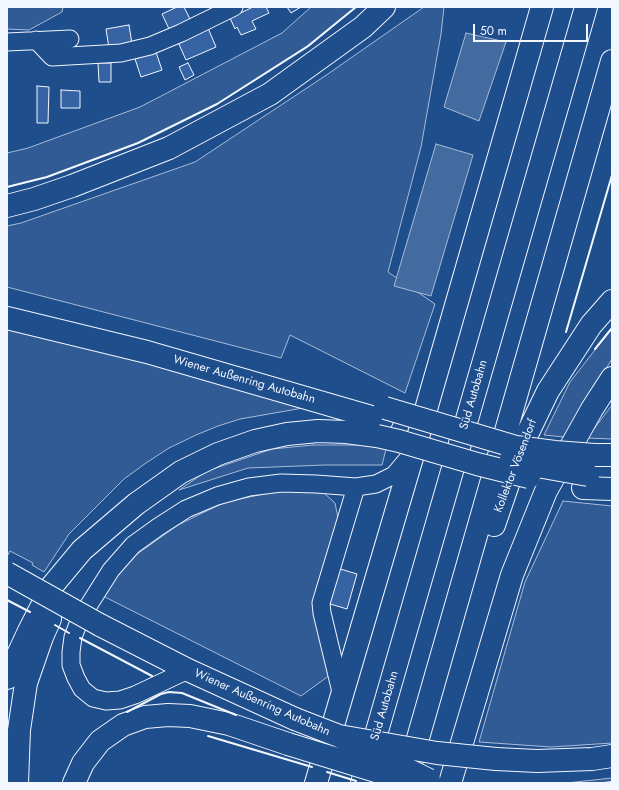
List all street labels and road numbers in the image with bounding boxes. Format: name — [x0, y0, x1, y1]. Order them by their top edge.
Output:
street label: Wiener Außenring Autobahn — [171, 353, 317, 407]
street label: Süd Autobahn — [457, 358, 491, 432]
street label: Kollektor Vösendorf — [492, 417, 540, 515]
street label: Wiener Außenring Autobahn — [192, 666, 332, 740]
street label: Süd Autobahn — [368, 669, 402, 743]

